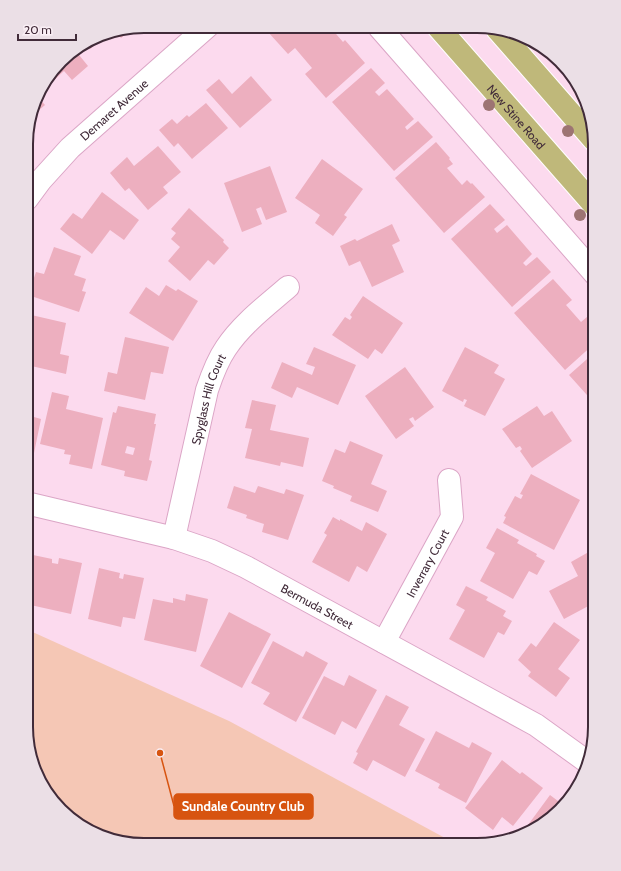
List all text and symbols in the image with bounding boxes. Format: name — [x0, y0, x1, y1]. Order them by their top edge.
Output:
scale bar — [18, 16, 76, 42]
text: 20 m — [24, 22, 52, 37]
street label: Demaret Avenue — [77, 75, 151, 143]
street label: New Stine Road — [484, 81, 549, 152]
street label: Spyglass Hill Court — [188, 351, 228, 446]
street label: Inverrary Court — [402, 526, 452, 600]
street label: Bermuda Street — [279, 580, 356, 632]
callout: Sundale Country Club — [174, 794, 313, 819]
text: Sundale Country Club — [182, 798, 305, 814]

